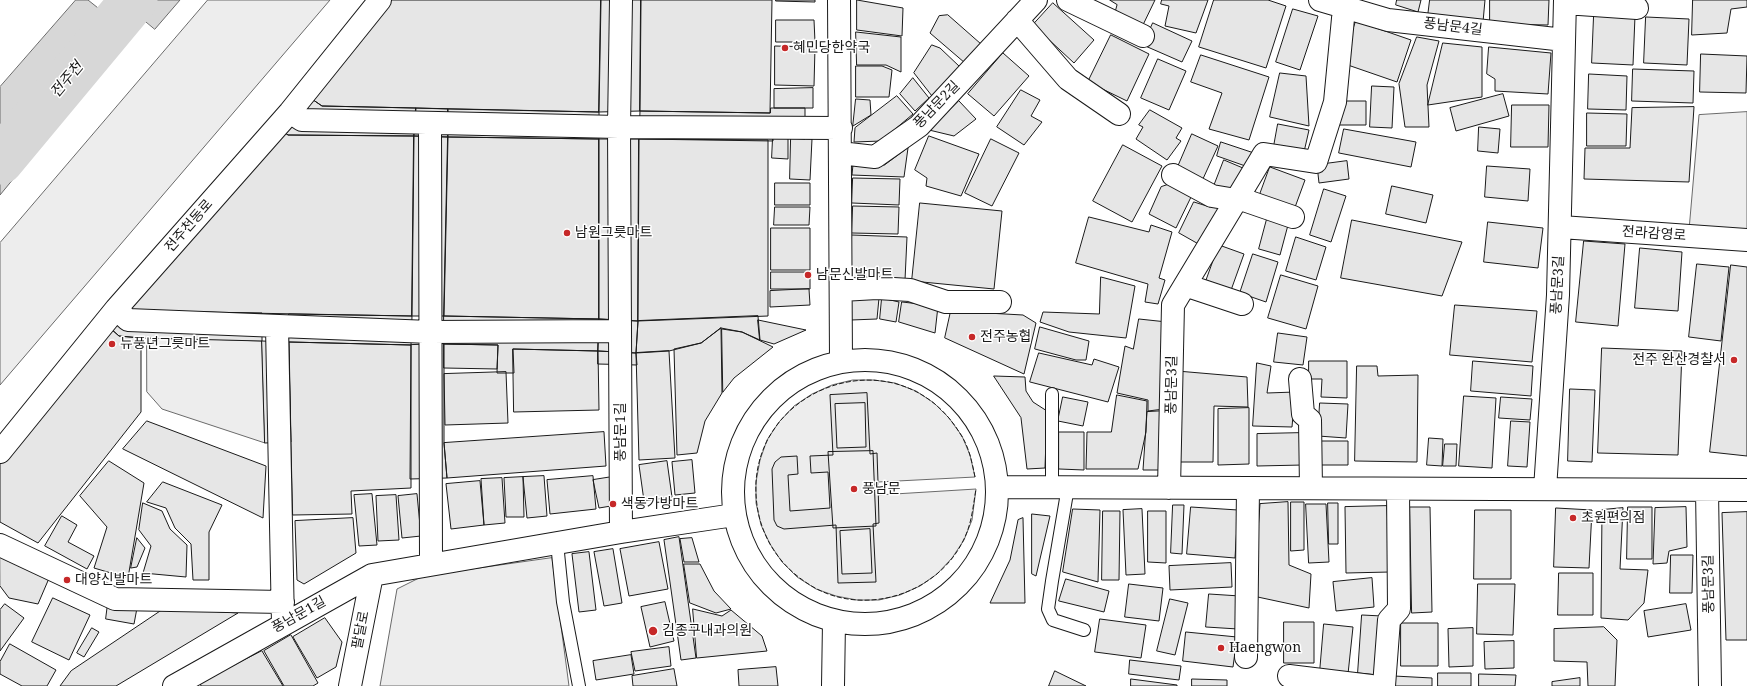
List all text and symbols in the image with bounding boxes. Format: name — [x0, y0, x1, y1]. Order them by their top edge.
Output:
street label: 풍남문4길 — [1423, 15, 1483, 39]
place label: 혜민당한약국 — [793, 40, 870, 56]
marker: 혜민당한약국 — [780, 43, 790, 53]
water label: 전주천 — [47, 58, 87, 102]
street label: 풍남문2길 — [910, 78, 964, 132]
street label: 전주천동로 — [162, 196, 216, 256]
street label: 전라감영로 — [1621, 223, 1687, 245]
place label: 남원그릇마트 — [575, 225, 652, 241]
marker: 남원그릇마트 — [562, 228, 572, 238]
street label: 풍남문3길 — [1548, 255, 1568, 315]
place label: 남문신발마트 — [816, 267, 893, 283]
marker: 남문신발마트 — [803, 270, 813, 280]
place label: 전주농협 — [980, 329, 1032, 345]
marker: 전주농협 — [967, 332, 977, 342]
place label: 뉴풍년그릇마트 — [120, 336, 210, 352]
marker: 뉴풍년그릇마트 — [107, 339, 117, 349]
place label: 전주 완산경찰서 — [1632, 352, 1726, 368]
street label: 풍남문3길 — [1163, 355, 1181, 415]
marker: 전주 완산경찰서 — [1729, 355, 1739, 365]
street label: 풍남문1길 — [613, 402, 629, 462]
place label: 풍남문 — [862, 481, 901, 497]
marker: 풍남문 — [849, 484, 859, 494]
place label: 색동가방마트 — [621, 496, 698, 512]
marker: 색동가방마트 — [608, 499, 618, 509]
place label: 초원편의점 — [1581, 510, 1645, 526]
marker: 초원편의점 — [1568, 513, 1578, 523]
street label: 풍남문3길 — [1700, 554, 1718, 614]
place label: 대양신발마트 — [75, 572, 152, 588]
marker: 대양신발마트 — [62, 575, 72, 585]
street label: 풍남문1길 — [269, 593, 329, 637]
street label: 팔달로 — [349, 609, 373, 651]
place label: 김종구내과의원 — [662, 623, 752, 639]
marker: 김종구내과의원 — [647, 625, 659, 637]
place label: Haengwon — [1229, 640, 1301, 656]
marker: Haengwon — [1216, 643, 1226, 653]

